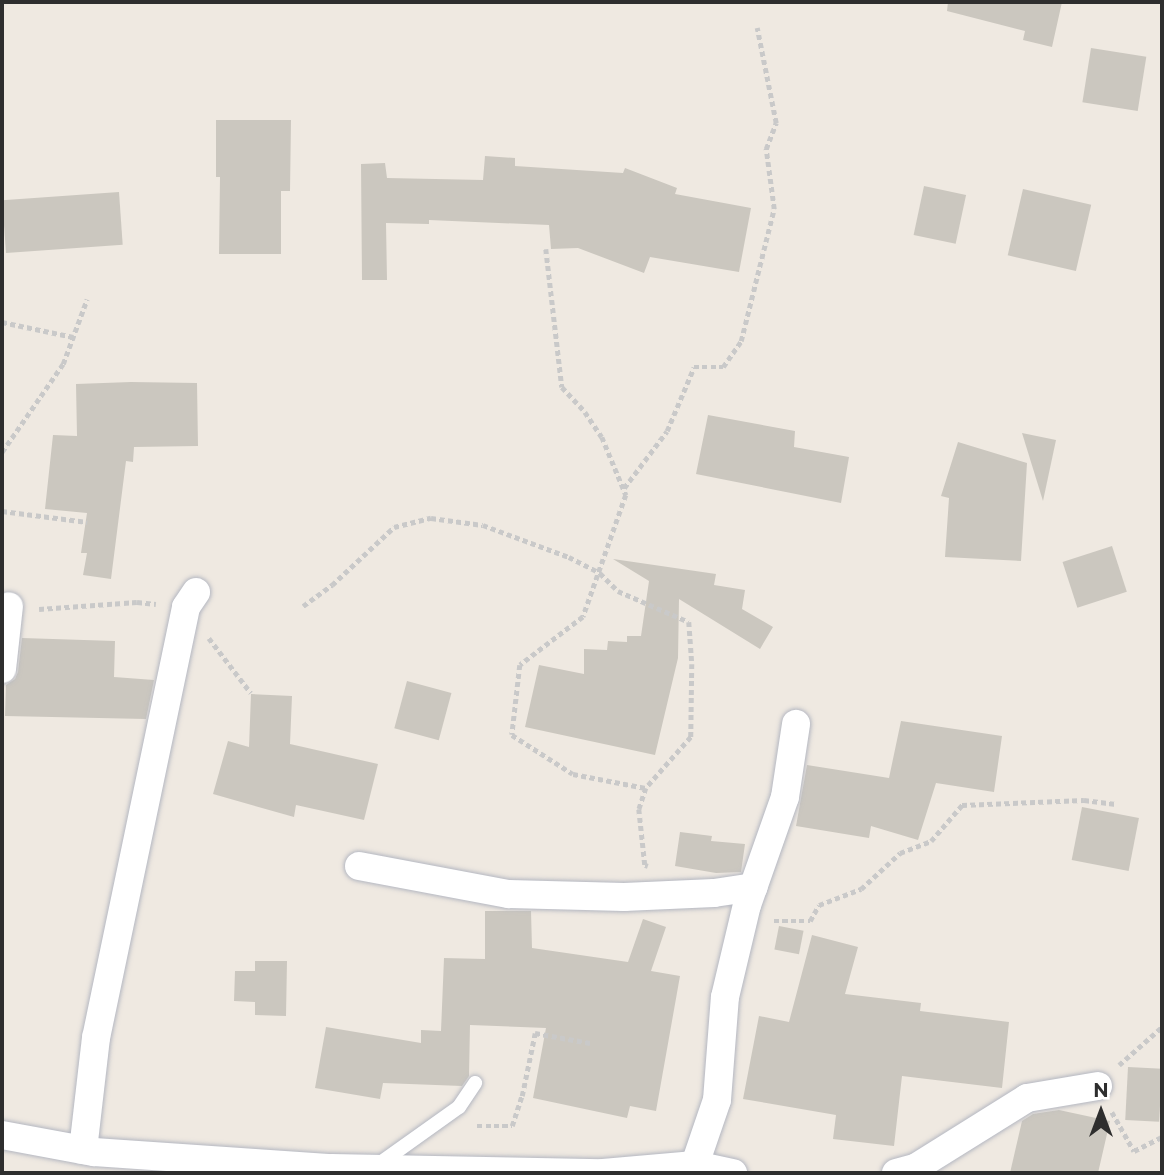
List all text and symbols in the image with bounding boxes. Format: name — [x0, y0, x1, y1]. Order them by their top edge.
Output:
north arrow — [1066, 1077, 1136, 1147]
text: N — [1093, 1079, 1109, 1102]

